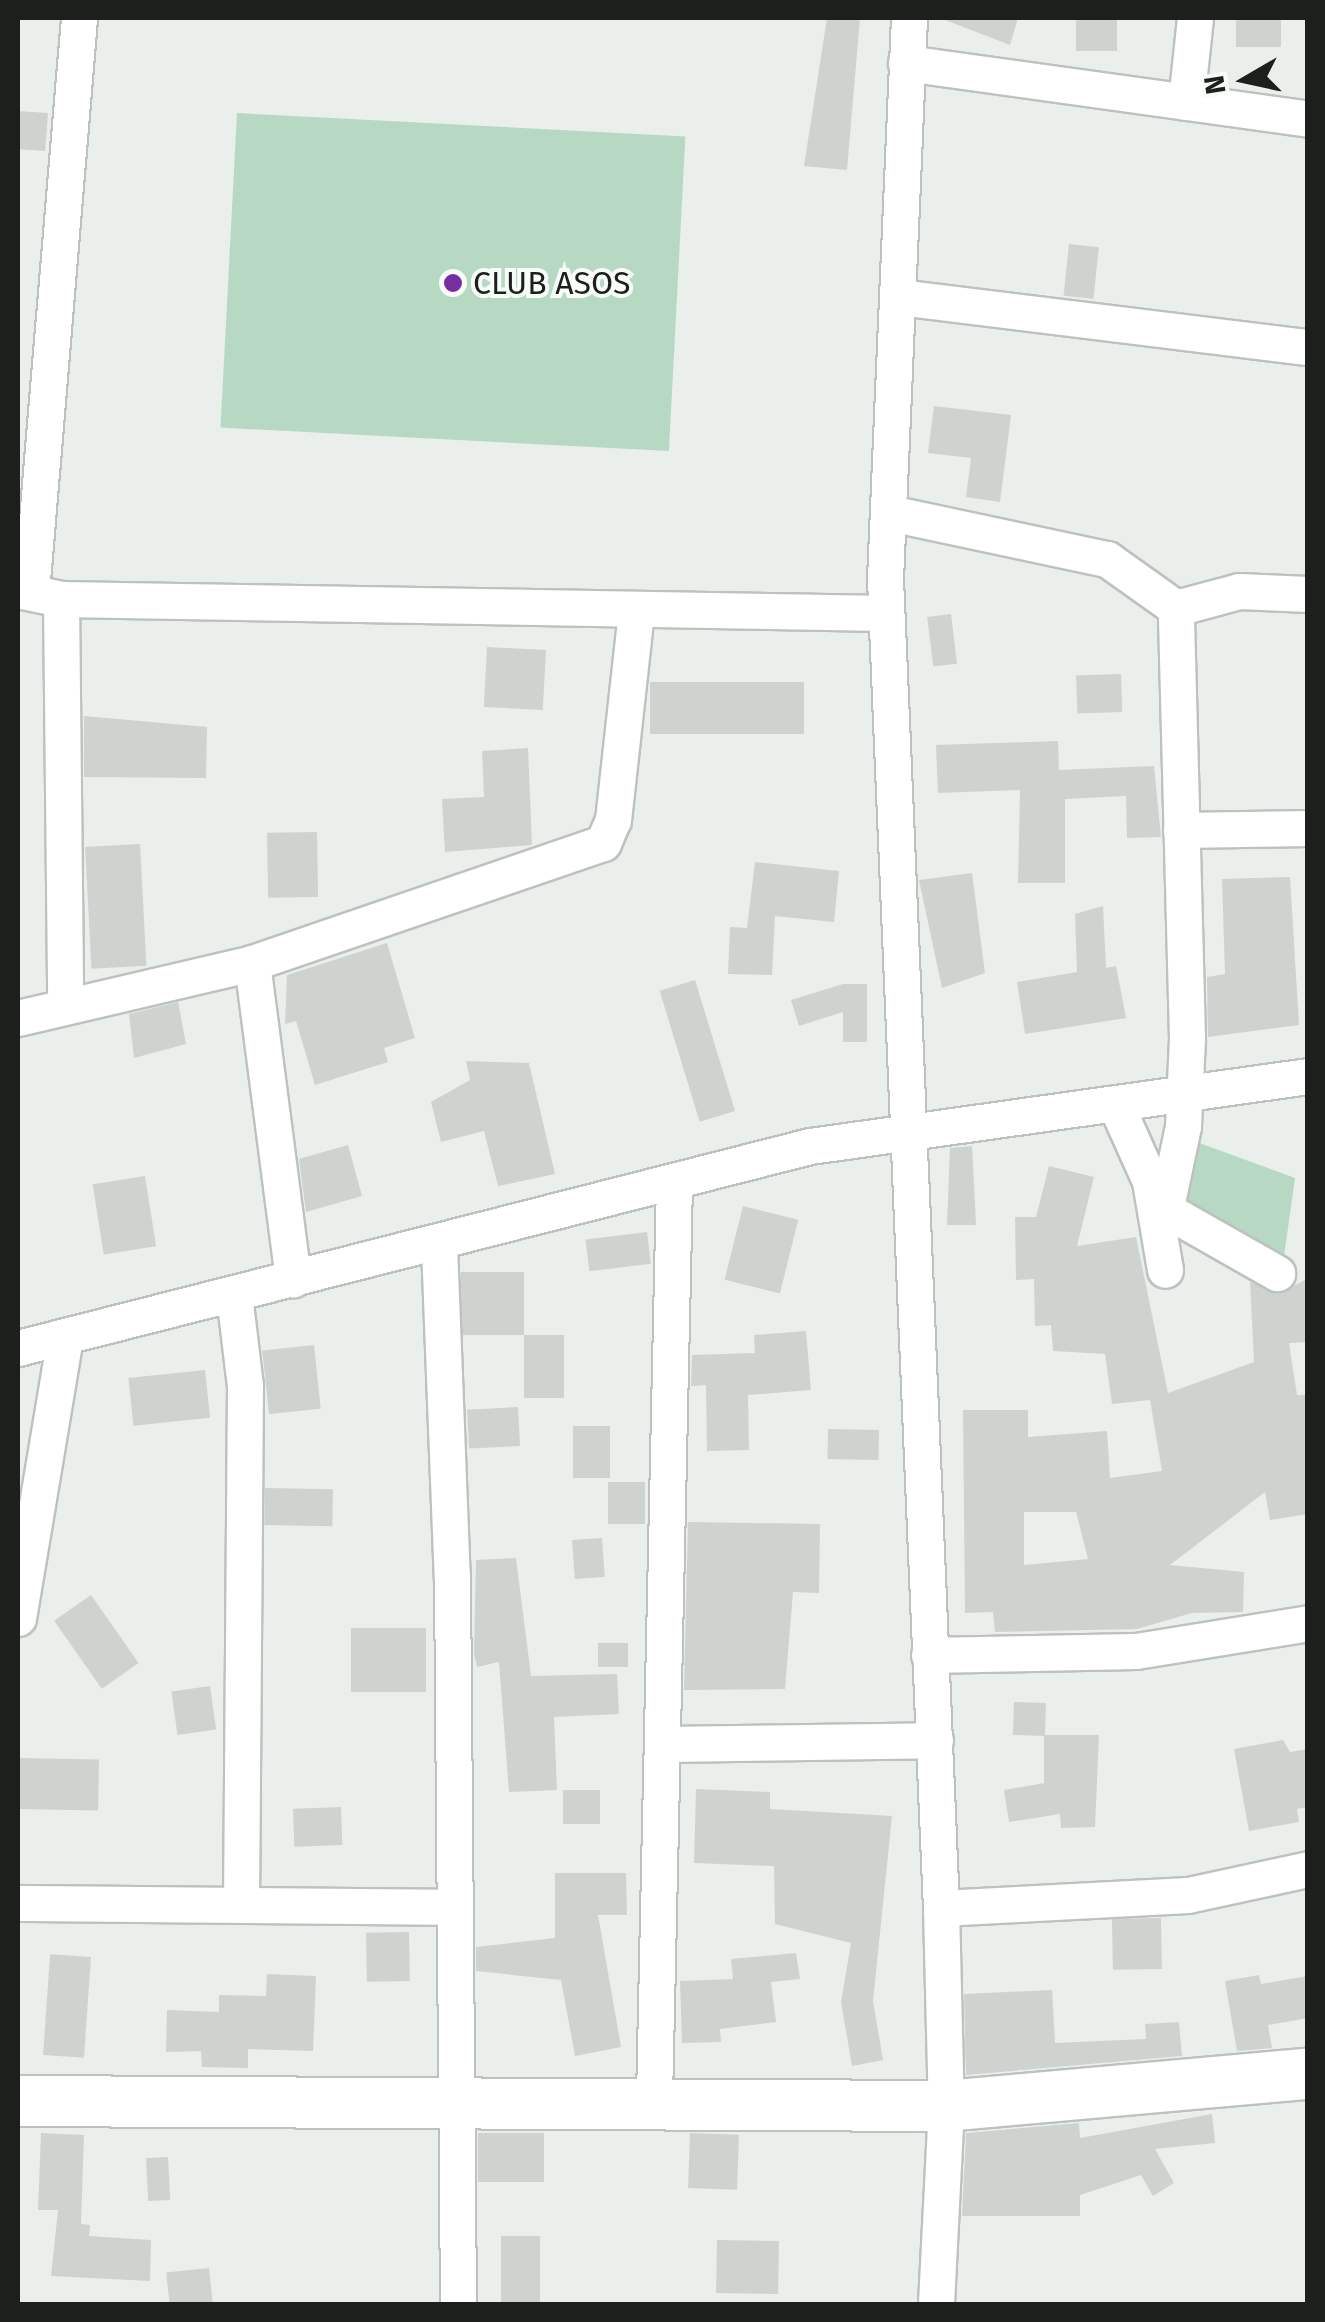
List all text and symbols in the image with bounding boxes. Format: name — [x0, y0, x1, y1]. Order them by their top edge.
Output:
north arrow — [1195, 30, 1295, 130]
text: N — [1197, 73, 1233, 97]
place label: CLUB ASOS — [473, 264, 631, 302]
marker: CLUB ASOS — [442, 272, 464, 294]

